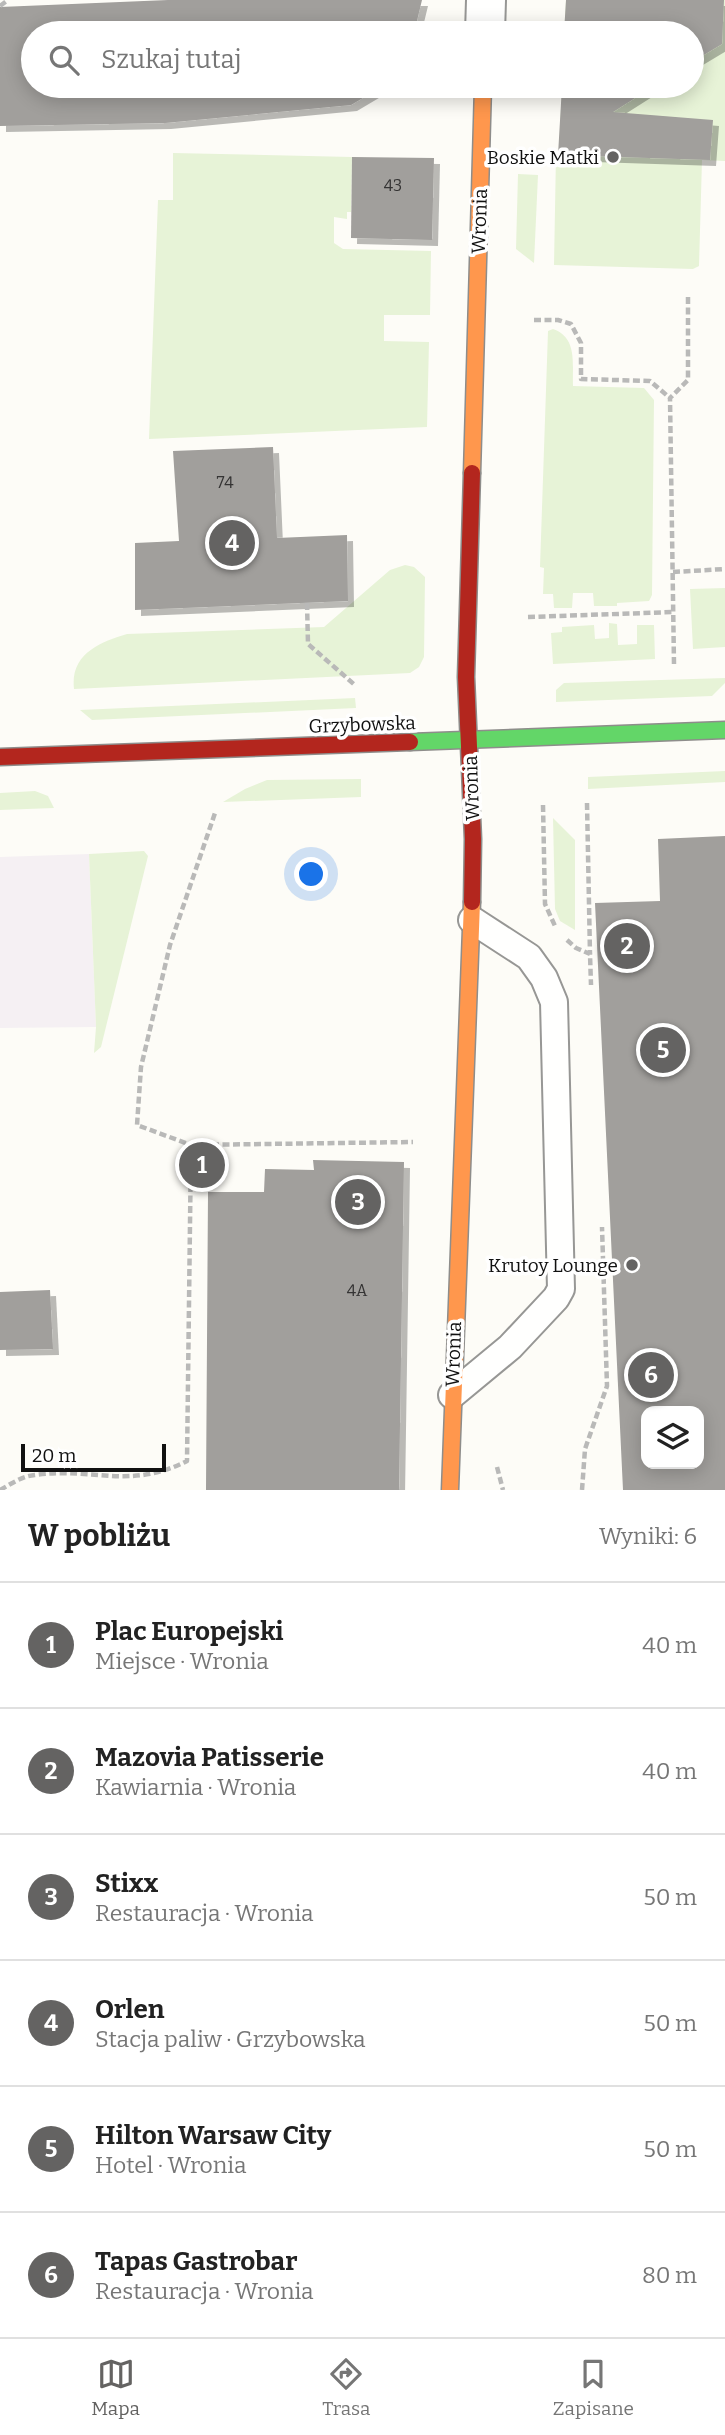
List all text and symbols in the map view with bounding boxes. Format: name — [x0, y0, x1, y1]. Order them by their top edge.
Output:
search box — [21, 21, 704, 98]
icon: search — [45, 41, 83, 79]
text: Szukaj tutaj — [101, 44, 242, 75]
place label: Boskie Matki — [487, 146, 599, 169]
marker: Boskie Matki — [605, 149, 621, 165]
house number: 43 — [384, 176, 402, 195]
street label: Wronia — [467, 187, 492, 254]
house number: 74 — [216, 473, 234, 492]
pin: 4 — [209, 517, 255, 569]
street label: Grzybowska — [308, 711, 417, 738]
street label: Wronia — [459, 754, 484, 821]
your location — [294, 857, 328, 891]
pin: 2 — [604, 920, 650, 972]
pin: 5 — [640, 1024, 686, 1076]
pin: 1 — [179, 1139, 225, 1191]
pin: 3 — [335, 1176, 381, 1228]
place label: Krutoy Lounge — [488, 1254, 618, 1277]
marker: Krutoy Lounge — [624, 1257, 640, 1273]
house number: 4A — [347, 1281, 368, 1300]
street label: Wronia — [441, 1320, 466, 1387]
pin: 6 — [628, 1349, 674, 1401]
map controls — [641, 1406, 704, 1469]
button: layers — [641, 1406, 704, 1469]
scale bar — [21, 1441, 166, 1473]
text: 20 m — [32, 1444, 76, 1467]
text: W pobliżu — [28, 1518, 170, 1554]
text: Wyniki: 6 — [599, 1522, 697, 1550]
text: Plac Europejski — [95, 1616, 284, 1647]
text: 1 — [46, 1631, 56, 1659]
text: 40 m — [642, 1631, 697, 1659]
text: Miejsce · Wronia — [95, 1647, 269, 1675]
text: Mazovia Patisserie — [95, 1742, 324, 1773]
text: 2 — [45, 1757, 57, 1785]
text: 40 m — [642, 1757, 697, 1785]
text: Kawiarnia · Wronia — [95, 1773, 296, 1801]
text: Stixx — [95, 1868, 158, 1899]
text: 3 — [44, 1883, 58, 1911]
text: 50 m — [643, 1883, 697, 1911]
text: Restauracja · Wronia — [95, 1899, 314, 1927]
text: Orlen — [95, 1994, 165, 2025]
text: 4 — [44, 2009, 58, 2037]
text: 50 m — [643, 2009, 697, 2037]
text: Stacja paliw · Grzybowska — [95, 2025, 366, 2053]
text: Hilton Warsaw City — [95, 2120, 331, 2151]
text: 5 — [45, 2135, 57, 2163]
text: 50 m — [643, 2135, 697, 2163]
text: Hotel · Wronia — [95, 2151, 247, 2179]
text: Tapas Gastrobar — [95, 2246, 297, 2277]
text: 6 — [44, 2261, 58, 2289]
text: 80 m — [642, 2261, 697, 2289]
text: Restauracja · Wronia — [95, 2277, 314, 2305]
tab: Mapa — [91, 2355, 140, 2420]
tab: Trasa — [322, 2355, 371, 2420]
tab: Zapisane — [553, 2355, 634, 2420]

